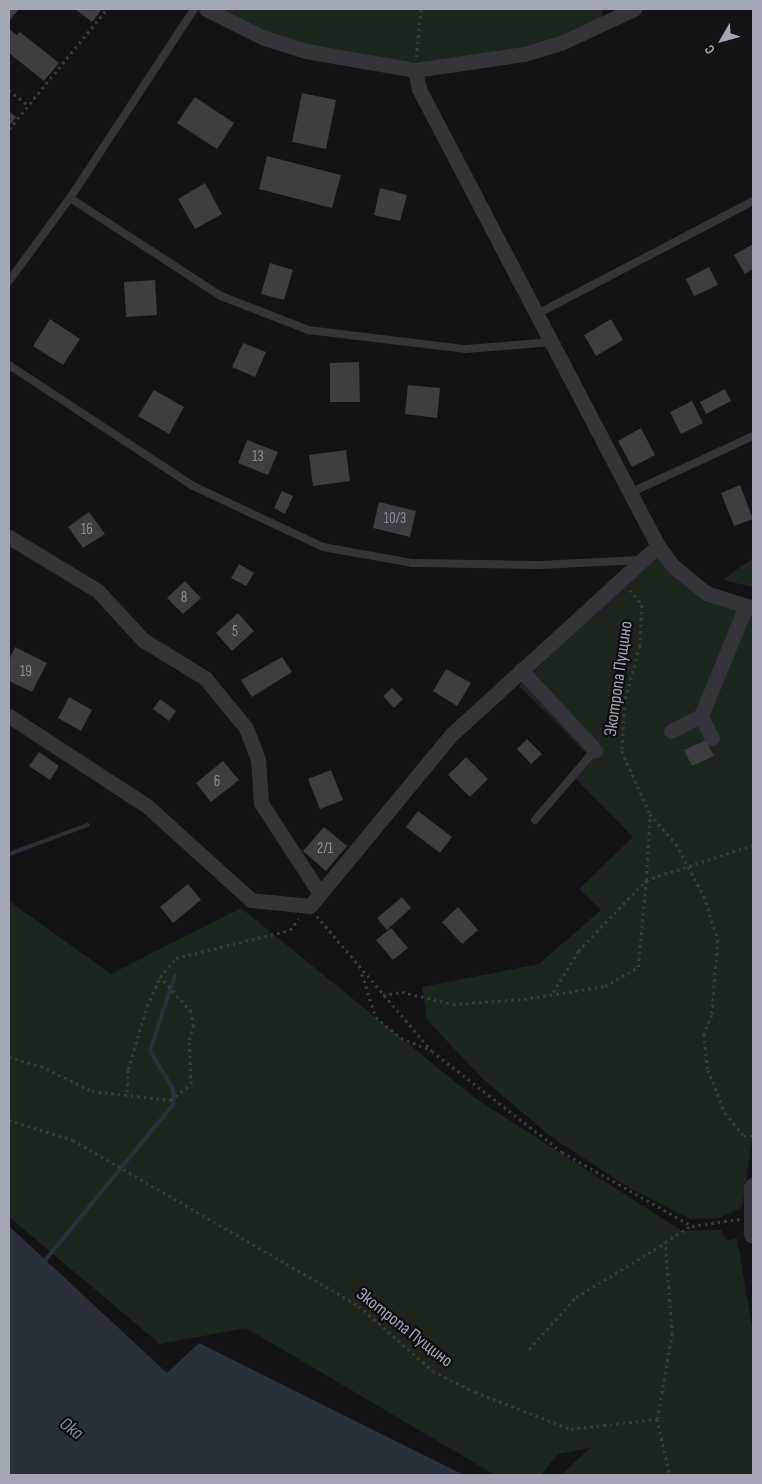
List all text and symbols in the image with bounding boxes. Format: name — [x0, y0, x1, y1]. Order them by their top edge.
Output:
north arrow — [697, 15, 747, 65]
text: С — [701, 41, 719, 58]
house number: 13 — [252, 448, 264, 466]
house number: 10/3 — [384, 510, 406, 528]
house number: 16 — [81, 521, 93, 539]
house number: 8 — [181, 589, 187, 607]
street label: Экотропа Пущино — [600, 620, 638, 738]
house number: 5 — [232, 623, 238, 641]
house number: 19 — [20, 663, 32, 681]
house number: 6 — [214, 773, 220, 791]
house number: 2/1 — [317, 840, 333, 858]
street label: Экотропа Пущино — [351, 1284, 457, 1372]
water label: Ока — [55, 1413, 87, 1445]

